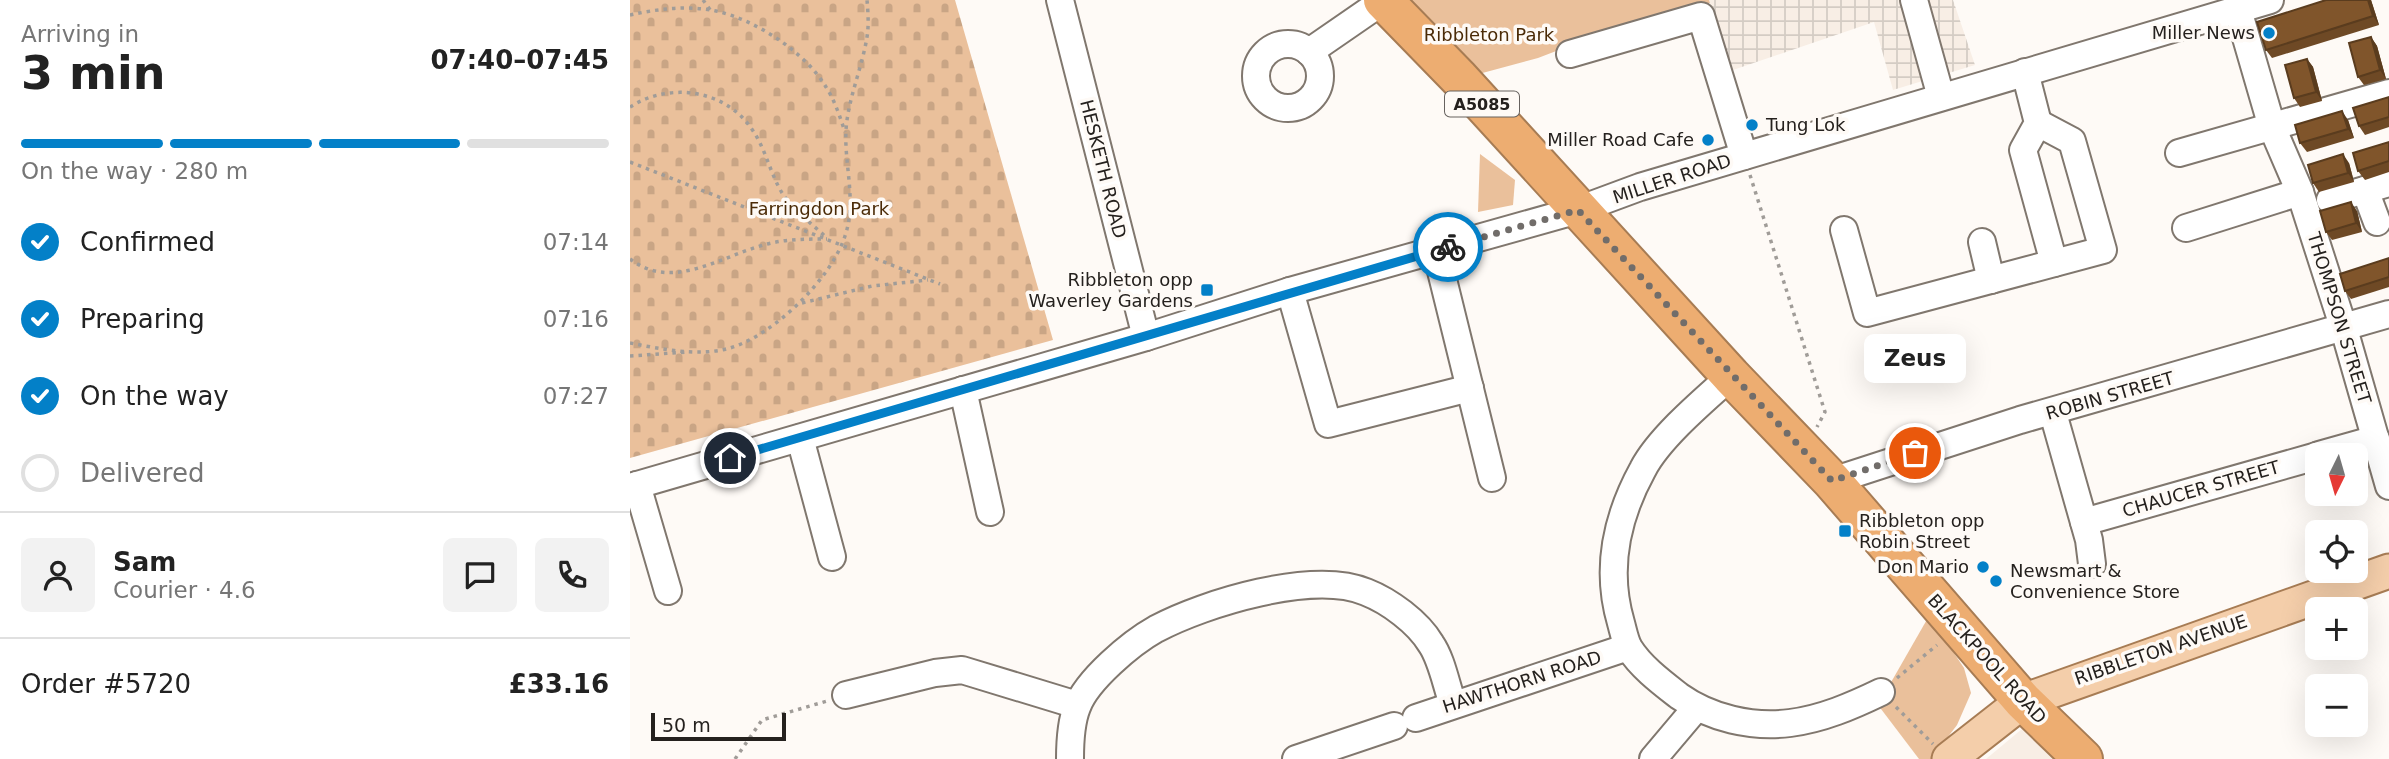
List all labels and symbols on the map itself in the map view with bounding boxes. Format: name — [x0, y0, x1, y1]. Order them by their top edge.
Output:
place label: Miller News — [2152, 22, 2255, 43]
park label: Ribbleton Park — [1424, 24, 1555, 45]
marker: Miller News — [2261, 25, 2277, 41]
road number: A5085 — [1445, 92, 1519, 116]
street label: HESKETH ROAD — [1076, 97, 1131, 240]
place label: Tung Lok — [1765, 114, 1846, 135]
marker: Tung Lok — [1744, 117, 1760, 133]
place label: Miller Road Cafe — [1547, 129, 1694, 150]
marker: Miller Road Cafe — [1700, 132, 1716, 148]
street label: MILLER ROAD — [1610, 150, 1734, 208]
park label: Farringdon Park — [749, 198, 890, 219]
courier — [1413, 212, 1483, 282]
street label: THOMPSON STREET — [2303, 228, 2376, 407]
place label: Ribbleton opp Waverley Gardens — [1028, 269, 1193, 311]
marker: Ribbleton opp Waverley Gardens — [1199, 282, 1215, 298]
callout: Zeus — [1864, 334, 1966, 383]
street label: ROBIN STREET — [2043, 367, 2177, 424]
pin — [1885, 423, 1945, 483]
pin — [700, 428, 760, 488]
north arrow — [2305, 443, 2368, 506]
street label: CHAUCER STREET — [2120, 456, 2283, 521]
place label: Ribbleton opp Robin Street — [1859, 510, 1985, 552]
marker: Ribbleton opp Robin Street — [1837, 523, 1853, 539]
place label: Don Mario — [1877, 556, 1969, 577]
marker: Don Mario — [1975, 559, 1991, 575]
place label: Newsmart & Convenience Store — [2010, 560, 2180, 602]
marker: Newsmart & Convenience Store — [1988, 573, 2004, 589]
street label: BLACKPOOL ROAD — [1924, 590, 2051, 728]
street label: RIBBLETON AVENUE — [2072, 610, 2250, 689]
street label: HAWTHORN ROAD — [1440, 646, 1604, 717]
scale bar — [651, 710, 786, 742]

